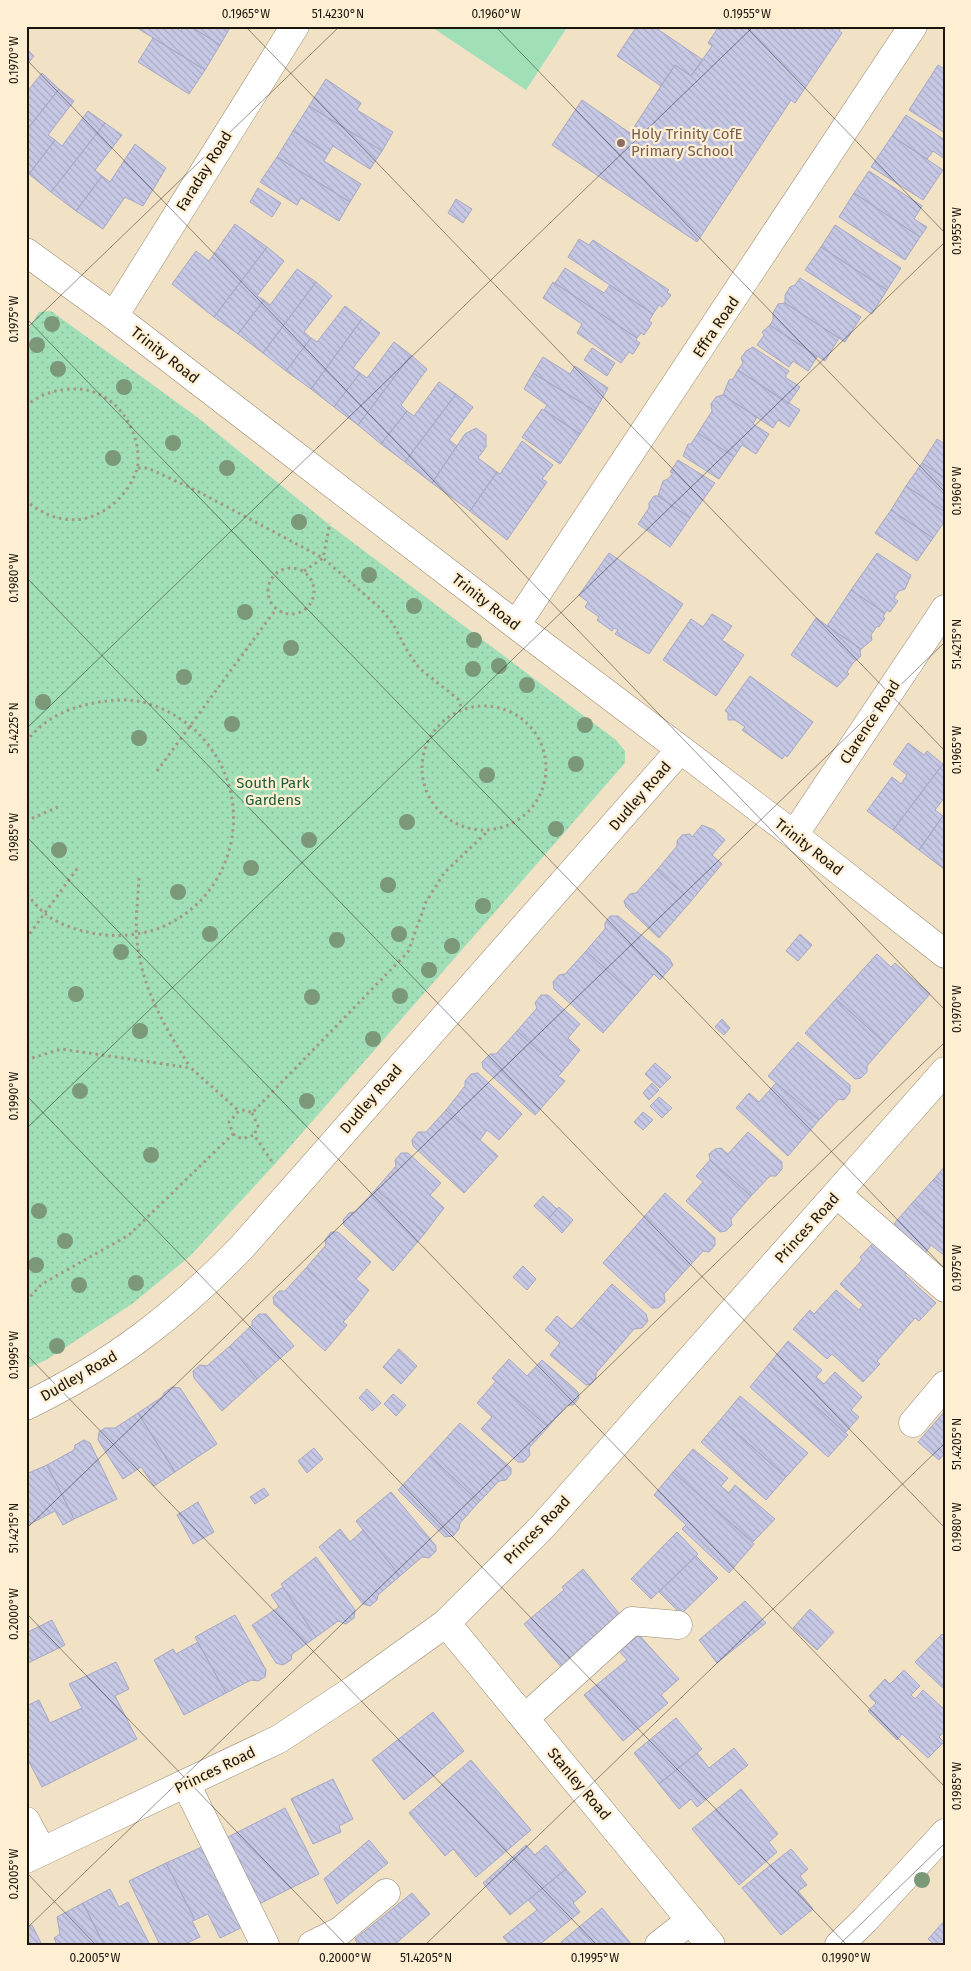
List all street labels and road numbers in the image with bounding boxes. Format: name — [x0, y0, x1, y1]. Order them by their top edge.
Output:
street label: Faraday Road — [172, 128, 236, 214]
street label: Effra Road — [689, 293, 743, 361]
street label: Trinity Road — [127, 323, 203, 387]
street label: Trinity Road — [448, 570, 524, 634]
street label: Clarence Road — [836, 677, 904, 767]
street label: Dudley Road — [605, 758, 675, 834]
street label: Trinity Road — [771, 815, 847, 879]
street label: Dudley Road — [336, 1061, 406, 1137]
street label: Princes Road — [771, 1189, 843, 1267]
street label: Dudley Road — [37, 1347, 121, 1405]
street label: Princes Road — [500, 1492, 574, 1568]
street label: Princes Road — [172, 1743, 258, 1797]
street label: Stanley Road — [544, 1744, 614, 1824]

